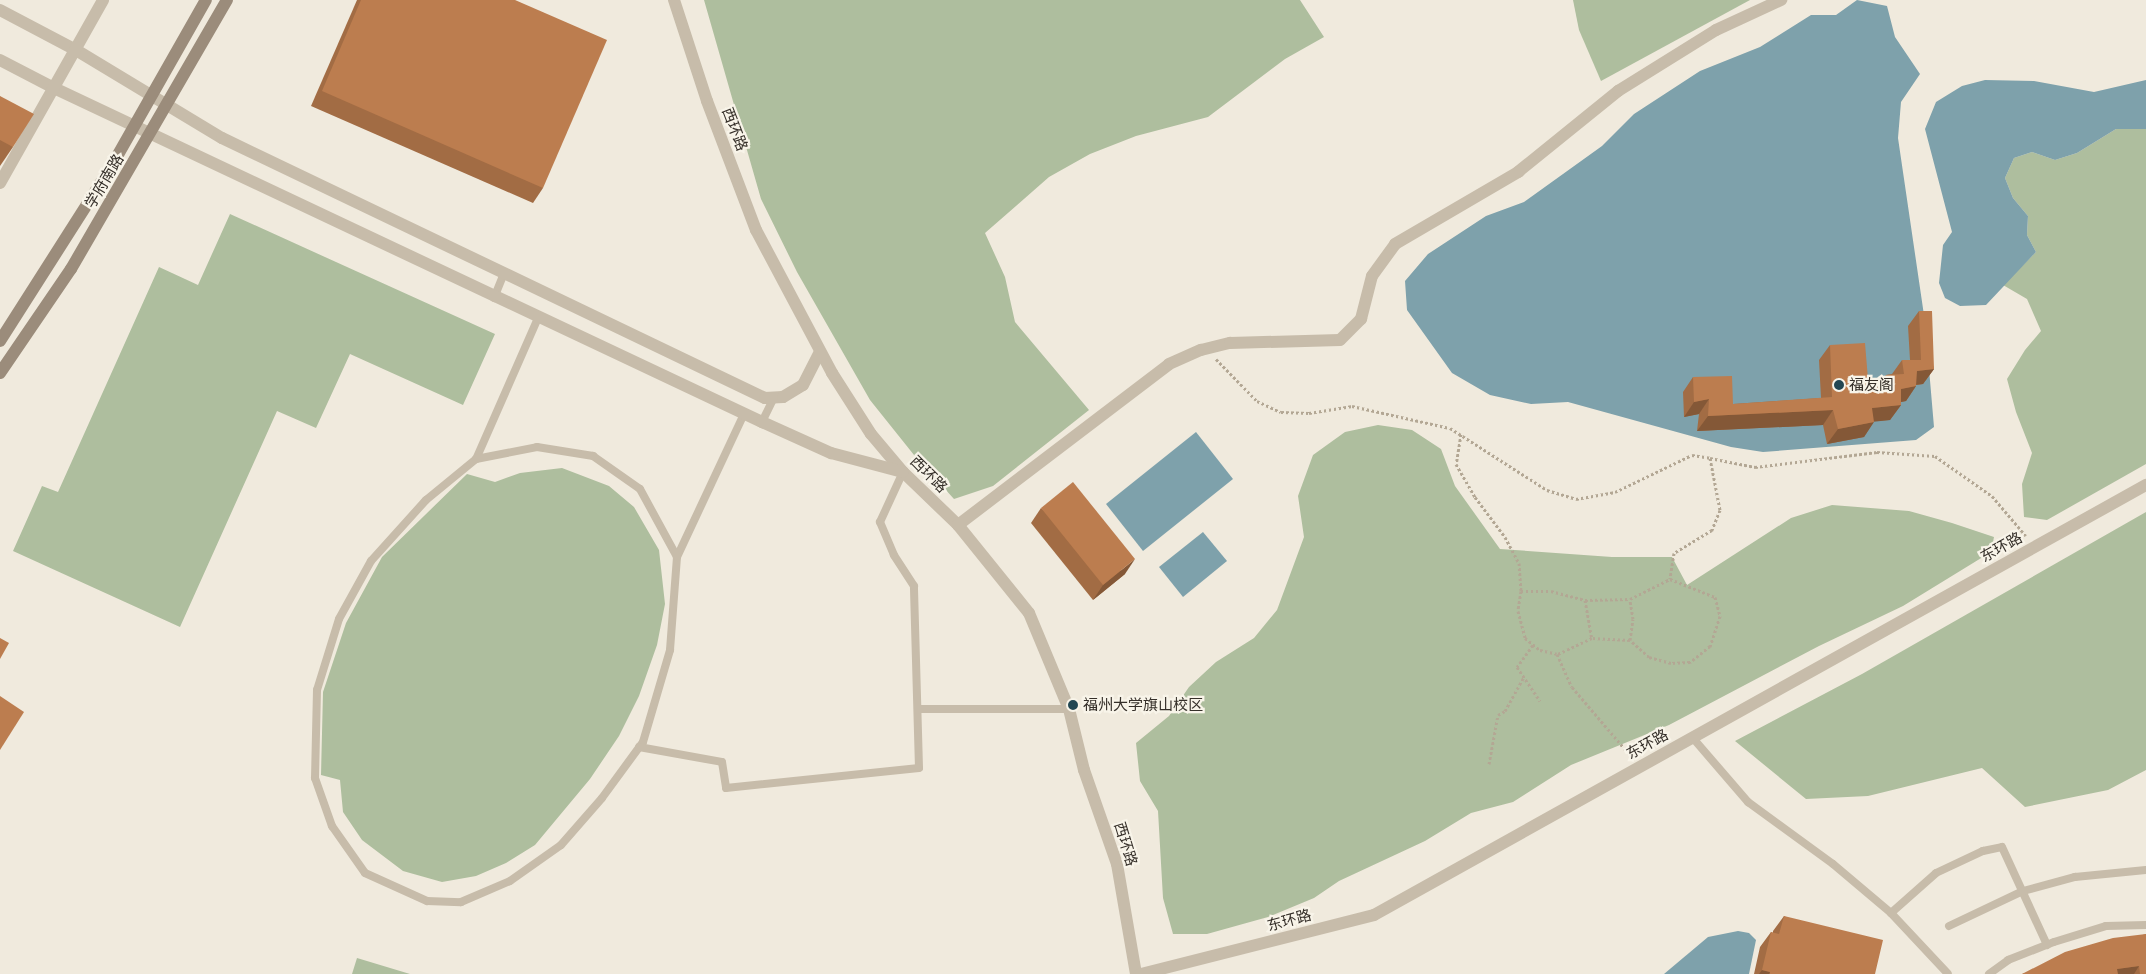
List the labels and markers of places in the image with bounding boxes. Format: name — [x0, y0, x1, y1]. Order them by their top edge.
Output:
place label: 福友阁 — [1849, 376, 1894, 394]
marker: 福友阁 — [1833, 379, 1845, 391]
place label: 福州大学旗山校区 — [1083, 696, 1203, 714]
marker: 福州大学旗山校区 — [1067, 699, 1079, 711]

